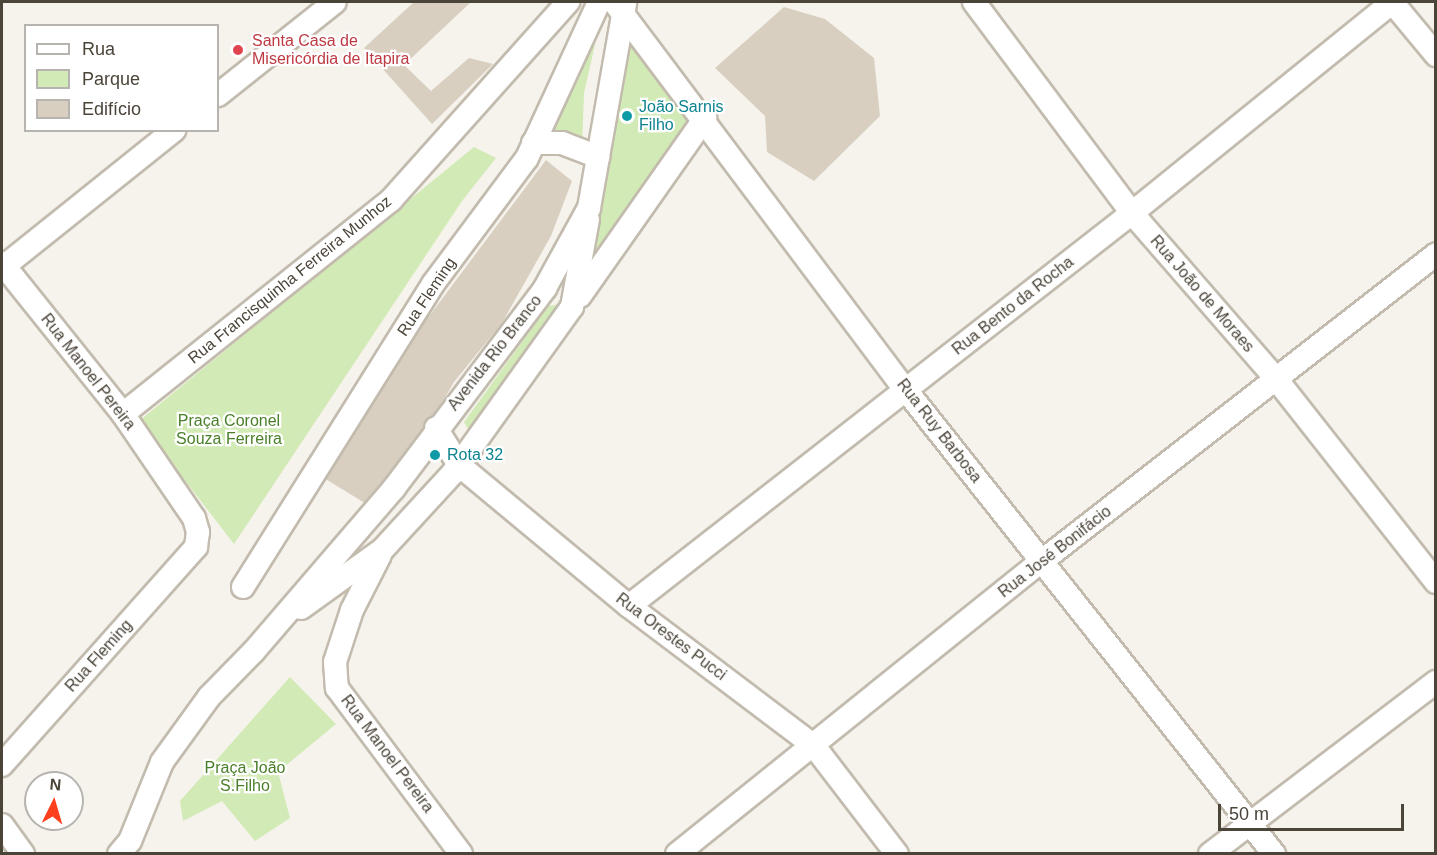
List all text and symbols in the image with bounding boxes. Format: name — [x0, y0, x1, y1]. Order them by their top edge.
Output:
legend — [24, 24, 219, 132]
place label: Santa Casa de Misericórdia de Itapira — [252, 31, 409, 69]
text: Rua — [82, 39, 115, 59]
marker: Santa Casa de Misericórdia de Itapira — [229, 41, 247, 59]
text: Parque — [82, 69, 140, 89]
place label: João Sarnis Filho — [639, 97, 723, 135]
text: Edifício — [82, 99, 141, 119]
marker: João Sarnis Filho — [620, 109, 634, 123]
street label: Rua Francisquinha Ferreira Munhoz — [184, 192, 396, 368]
street label: Rua João de Moraes — [1146, 232, 1258, 356]
street label: Rua Bento da Rocha — [949, 253, 1077, 359]
street label: Rua Fleming — [394, 254, 460, 340]
street label: Avenida Rio Branco — [444, 291, 546, 415]
street label: Rua Manoel Pereira — [37, 310, 139, 434]
street label: Rua Ruy Barbosa — [893, 375, 985, 487]
park label: Praça Coronel Souza Ferreira — [176, 411, 282, 449]
place label: Rota 32 — [447, 445, 503, 465]
marker: Rota 32 — [428, 448, 442, 462]
street label: Rua José Bonifácio — [995, 502, 1115, 602]
street label: Rua Orestes Pucci — [612, 589, 730, 685]
street label: Rua Fleming — [62, 616, 136, 696]
street label: Rua Manoel Pereira — [337, 691, 437, 817]
park label: Praça João S.Filho — [205, 758, 285, 796]
north arrow — [24, 771, 84, 831]
text: N — [49, 776, 62, 794]
scale bar — [1221, 792, 1407, 830]
text: 50 m — [1229, 804, 1269, 824]

